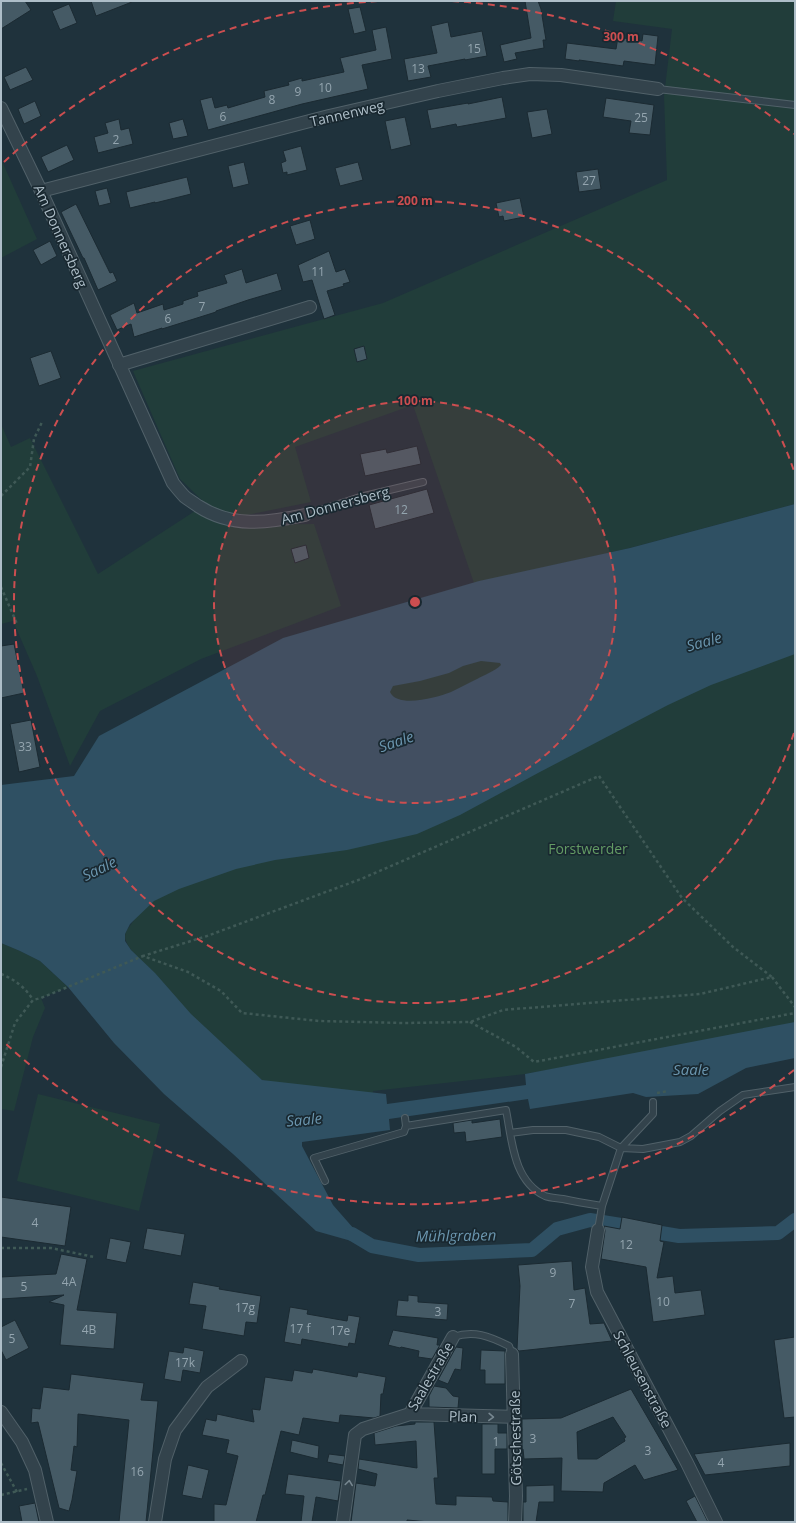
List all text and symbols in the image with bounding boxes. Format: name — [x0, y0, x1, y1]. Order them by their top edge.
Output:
text: 300 m — [603, 28, 639, 45]
house number: 15 — [467, 40, 481, 57]
house number: 13 — [411, 60, 425, 77]
house number: 10 — [318, 79, 332, 96]
house number: 9 — [295, 83, 302, 100]
house number: 8 — [269, 91, 276, 108]
street label: Tannenweg — [308, 95, 386, 131]
house number: 6 — [220, 108, 227, 125]
house number: 25 — [634, 109, 648, 126]
house number: 2 — [113, 131, 120, 148]
house number: 27 — [582, 172, 596, 189]
street label: Am Donnersberg — [30, 181, 92, 291]
text: 200 m — [397, 192, 433, 209]
house number: 11 — [311, 263, 325, 280]
house number: 7 — [199, 298, 206, 315]
house number: 6 — [165, 310, 172, 327]
text: 100 m — [397, 392, 433, 409]
street label: Am Donnersberg — [279, 481, 392, 529]
house number: 12 — [394, 501, 408, 518]
centre of rings — [408, 595, 422, 609]
water label: Saale — [684, 627, 724, 655]
water label: Saale — [376, 726, 417, 756]
house number: 33 — [18, 738, 32, 755]
park label: Forstwerder — [548, 839, 628, 858]
water label: Saale — [79, 851, 120, 885]
water label: Saale — [673, 1059, 709, 1079]
water label: Saale — [285, 1107, 323, 1131]
house number: 4 — [32, 1214, 39, 1231]
water label: Mühlgraben — [416, 1224, 496, 1246]
house number: 12 — [619, 1236, 633, 1253]
house number: 9 — [550, 1264, 557, 1281]
house number: 4A — [62, 1273, 77, 1290]
house number: 5 — [21, 1278, 28, 1295]
house number: 10 — [656, 1293, 670, 1310]
house number: 7 — [569, 1295, 576, 1312]
house number: 17g — [235, 1299, 256, 1316]
house number: 3 — [435, 1303, 442, 1320]
house number: 17 f — [290, 1320, 311, 1337]
house number: 4B — [82, 1321, 97, 1338]
house number: 17e — [330, 1322, 350, 1339]
street label: Schleusenstraße — [609, 1327, 677, 1431]
house number: 5 — [9, 1330, 16, 1347]
street label: Saalestraße — [403, 1338, 457, 1414]
house number: 17k — [175, 1354, 196, 1371]
street label: Götschestraße — [505, 1390, 525, 1486]
street label: Plan — [449, 1406, 477, 1426]
one-way arrow — [488, 1412, 494, 1421]
house number: 3 — [530, 1430, 537, 1447]
house number: 1 — [493, 1433, 499, 1450]
house number: 3 — [645, 1442, 652, 1459]
house number: 4 — [718, 1454, 725, 1471]
house number: 16 — [130, 1463, 144, 1480]
one-way arrow — [344, 1480, 353, 1486]

